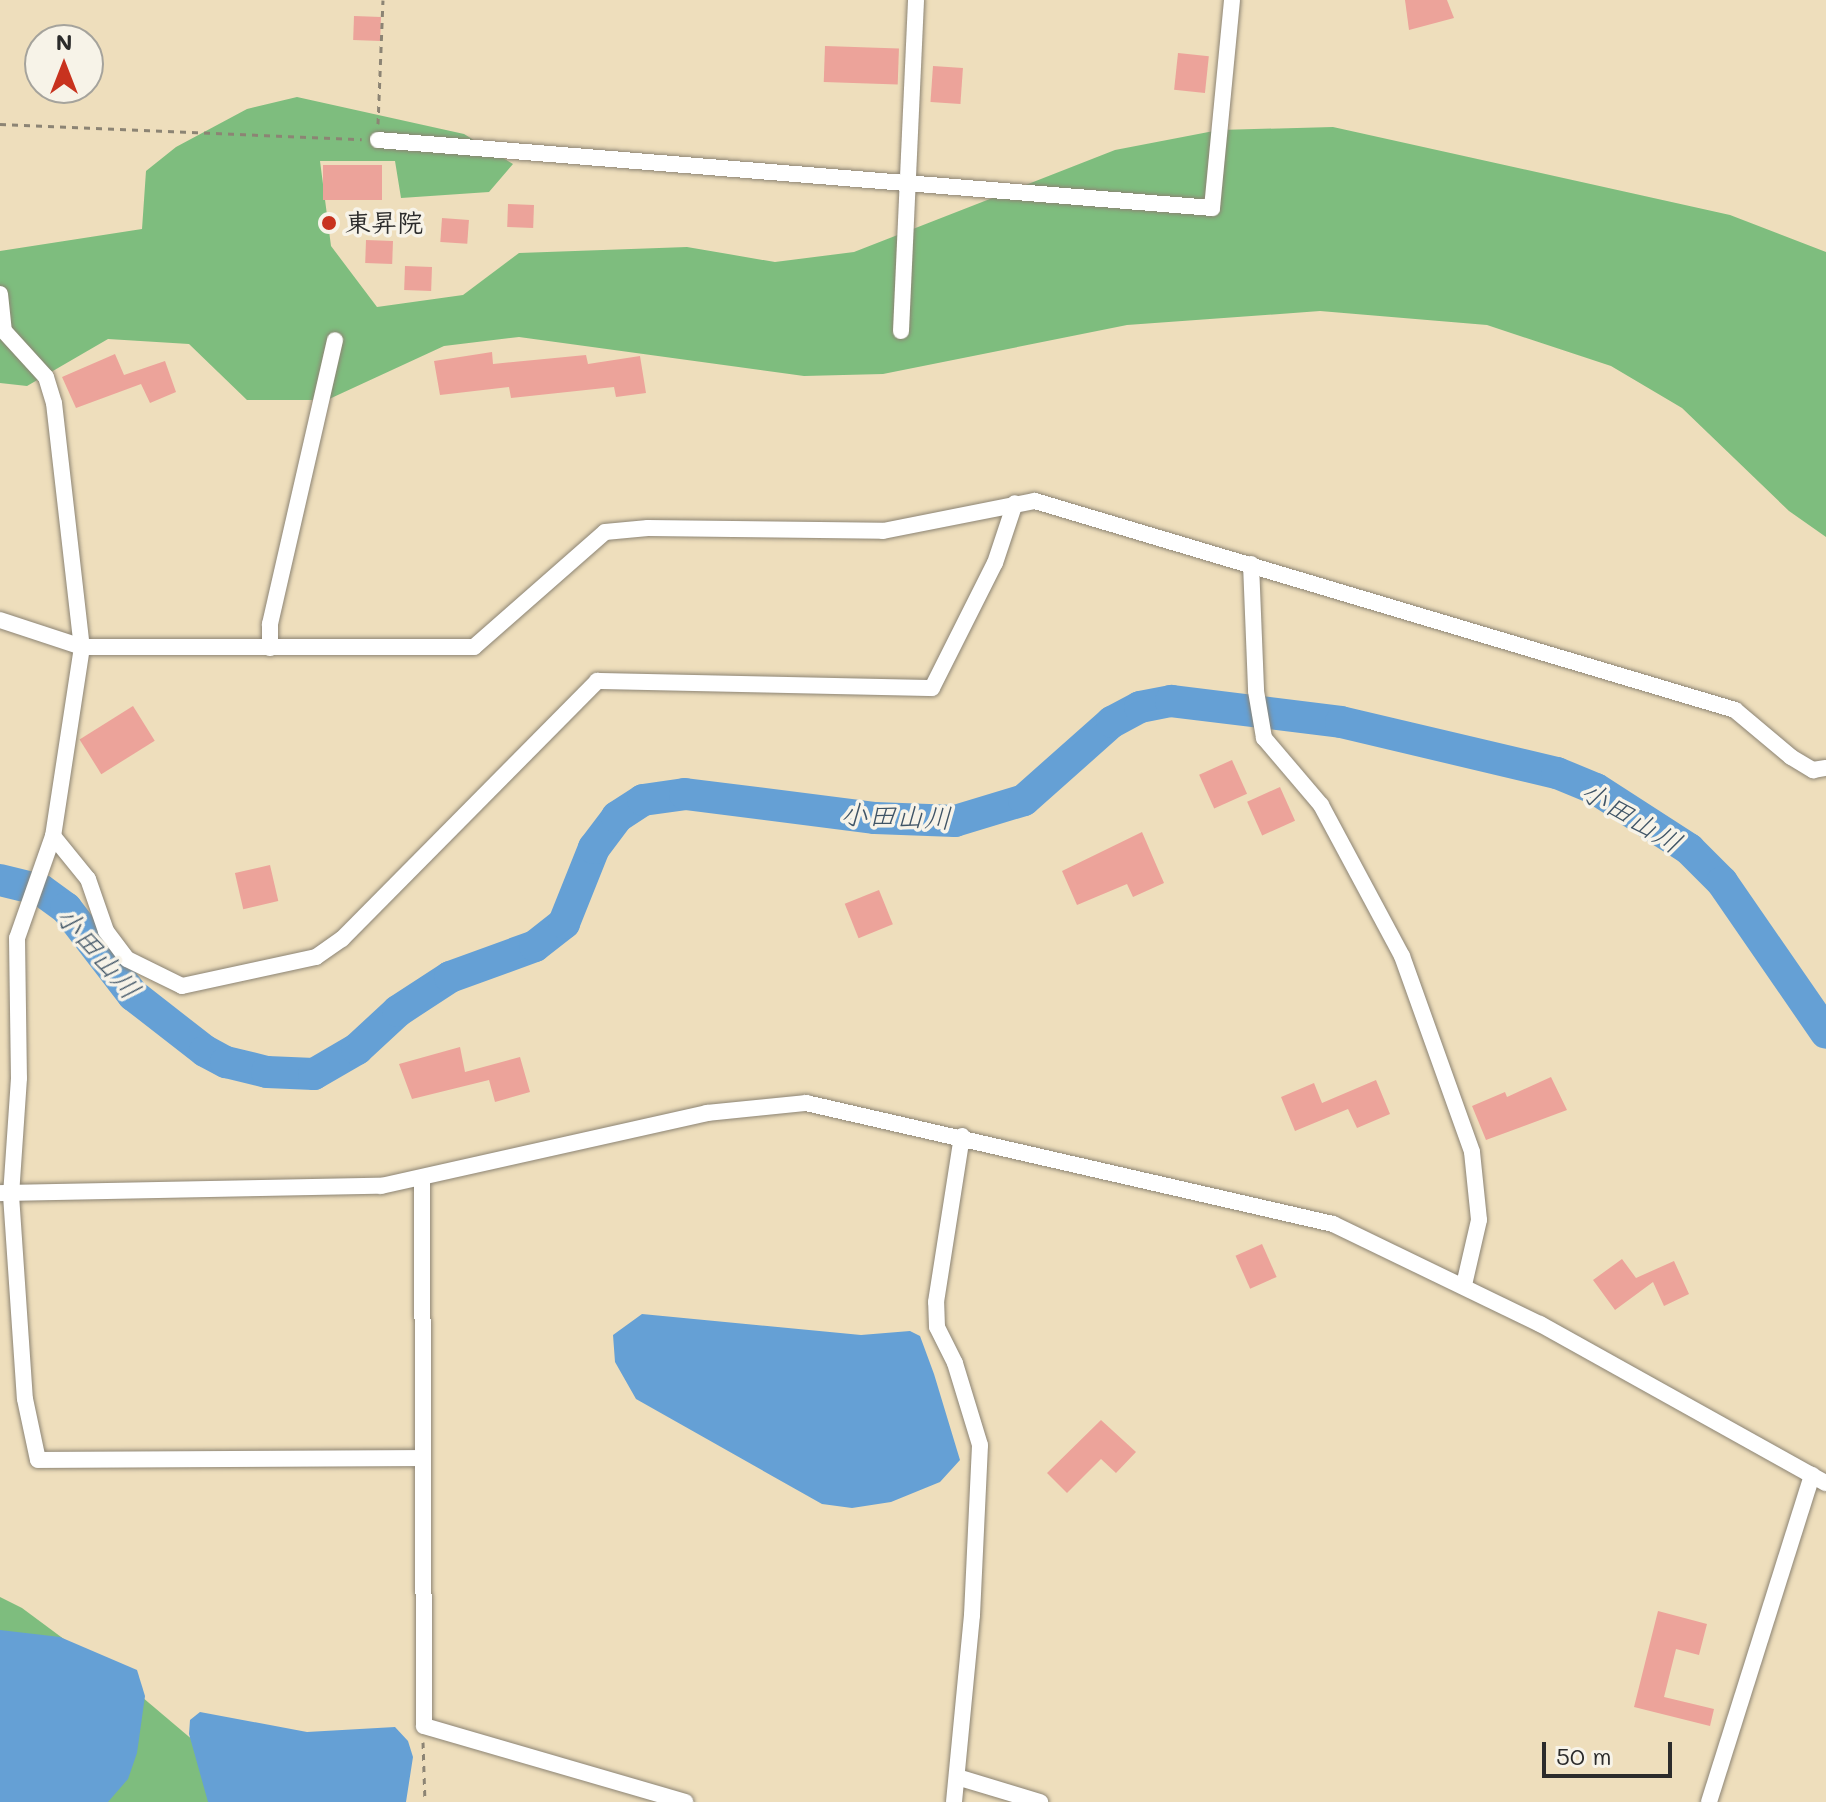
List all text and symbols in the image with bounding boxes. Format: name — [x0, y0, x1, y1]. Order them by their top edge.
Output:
north arrow — [24, 24, 104, 104]
text: N — [56, 27, 72, 56]
place label: 東昇院 — [345, 207, 423, 239]
marker: 東昇院 — [320, 214, 338, 232]
water label: 小田山川 — [1575, 773, 1689, 859]
water label: 小田山川 — [839, 796, 953, 834]
water label: 小田山川 — [50, 899, 148, 1005]
scale bar — [1546, 1726, 1676, 1776]
text: 50 m — [1556, 1740, 1612, 1771]

